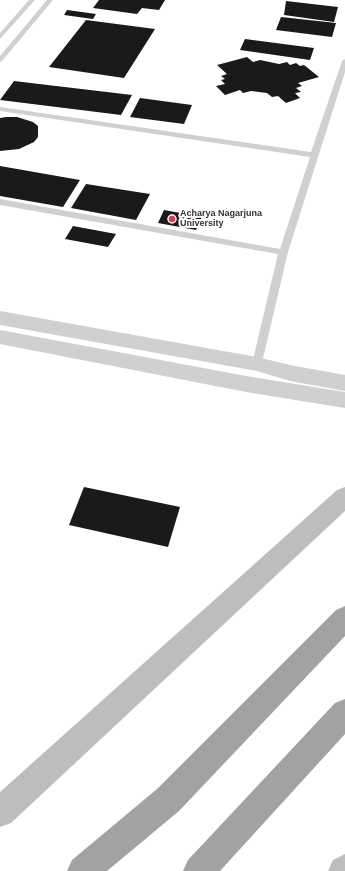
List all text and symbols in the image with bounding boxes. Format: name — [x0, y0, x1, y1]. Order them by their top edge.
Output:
place label: Acharya Nagarjuna University — [180, 209, 262, 230]
marker: Acharya Nagarjuna University — [167, 214, 177, 224]

